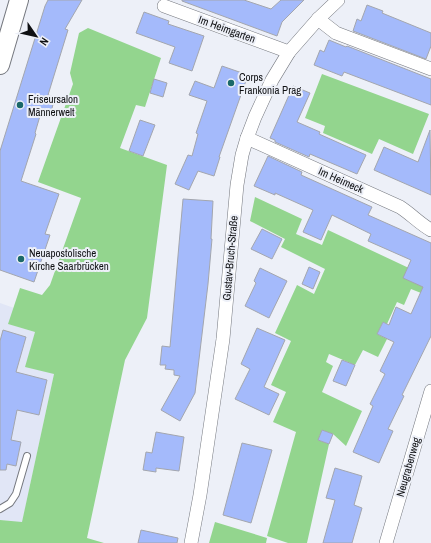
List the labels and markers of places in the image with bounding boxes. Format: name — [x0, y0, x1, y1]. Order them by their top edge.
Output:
place label: Corps Frankonia Prag — [239, 70, 301, 97]
marker: Corps Frankonia Prag — [226, 78, 236, 88]
place label: Friseursalon Männerwelt — [28, 92, 78, 119]
marker: Friseursalon Männerwelt — [15, 100, 25, 110]
place label: Neuapostolische Kirche Saarbrücken — [29, 246, 109, 273]
marker: Neuapostolische Kirche Saarbrücken — [16, 254, 26, 264]

